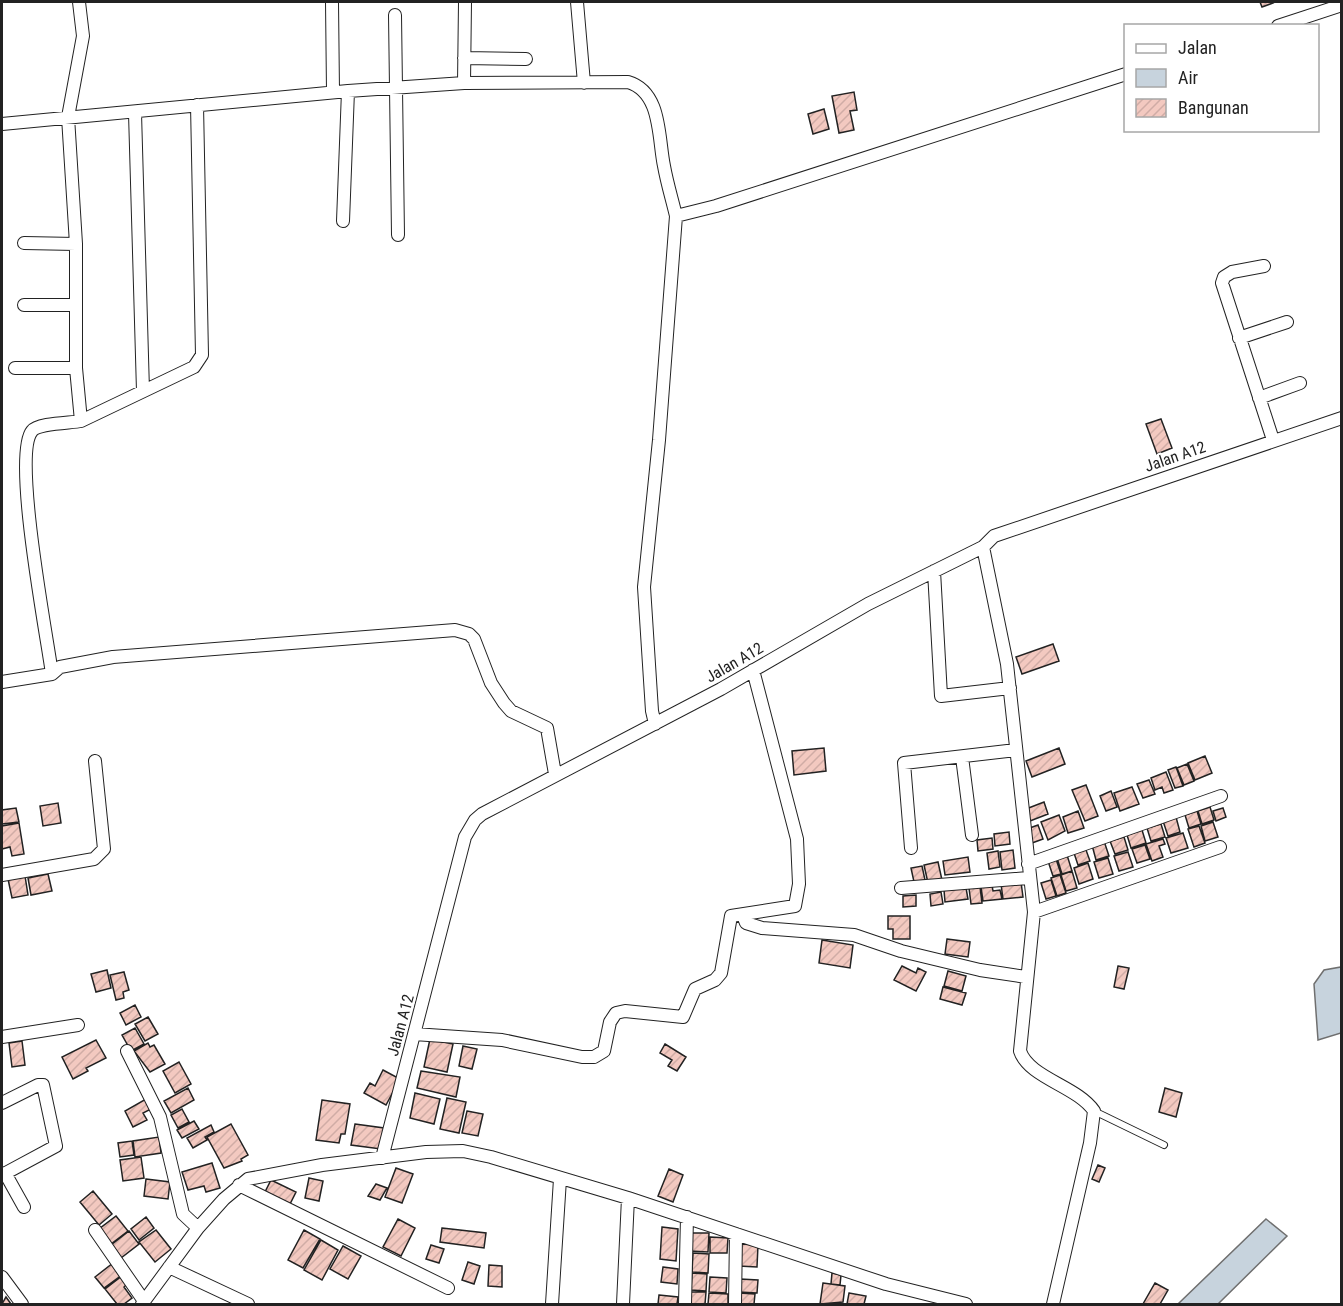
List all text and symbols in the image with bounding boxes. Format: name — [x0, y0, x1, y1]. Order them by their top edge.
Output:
legend — [1124, 24, 1319, 132]
text: Jalan — [1178, 37, 1217, 58]
text: Air — [1178, 67, 1199, 88]
text: Bangunan — [1178, 97, 1249, 118]
street label: Jalan A12 — [1142, 437, 1208, 476]
street label: Jalan A12 — [702, 638, 766, 686]
street label: Jalan A12 — [383, 992, 418, 1058]

